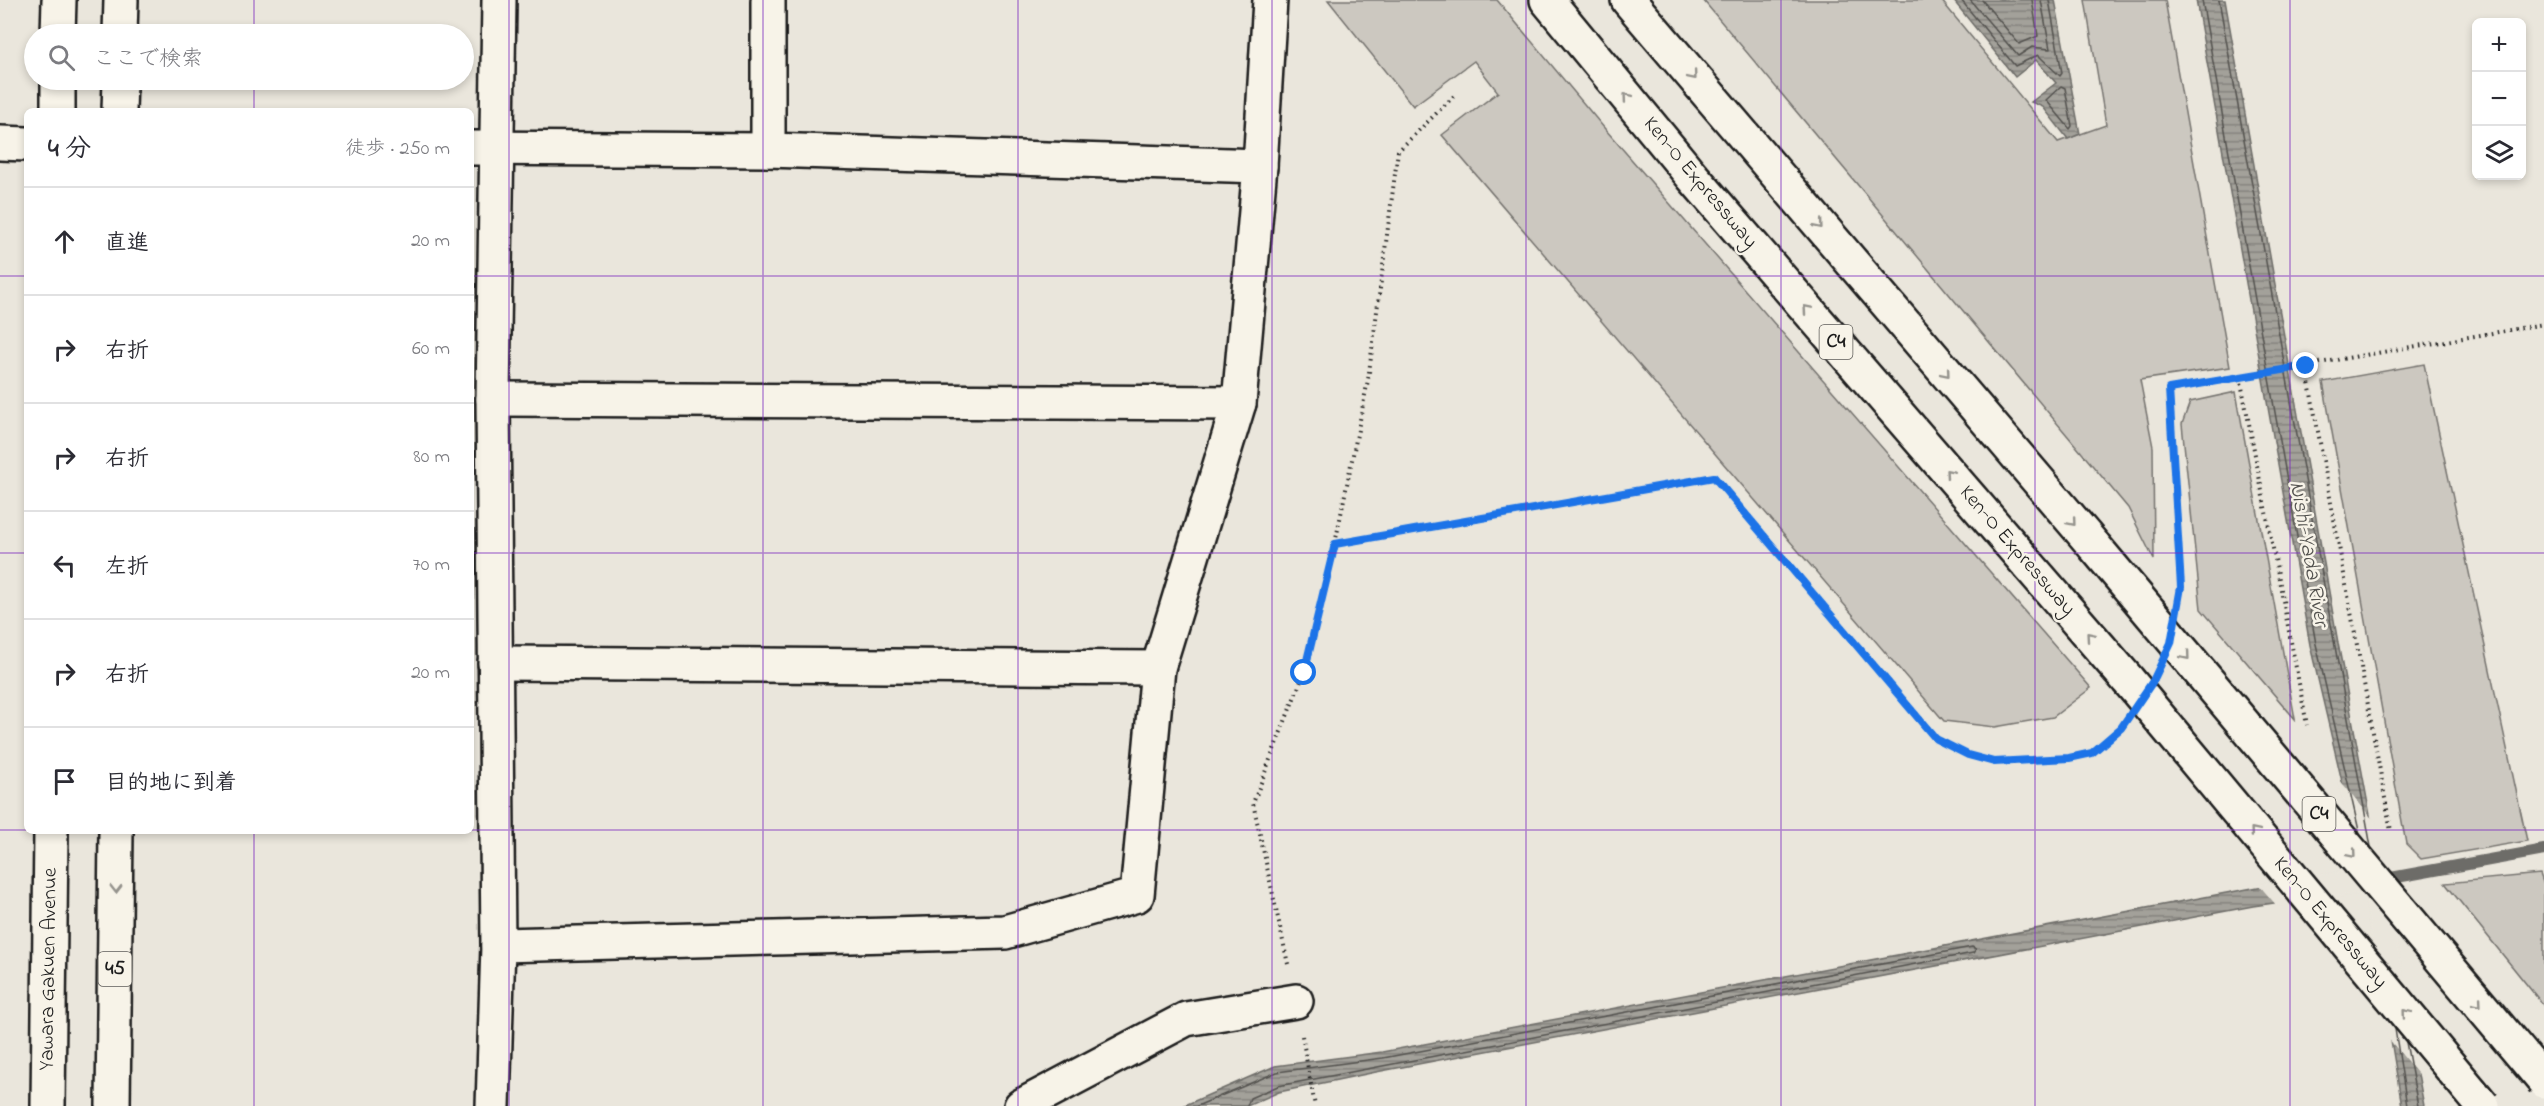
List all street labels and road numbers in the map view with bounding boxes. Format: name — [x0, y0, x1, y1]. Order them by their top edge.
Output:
street label: Ken-O Expressway — [1634, 110, 1764, 257]
road number: C4 — [1820, 325, 1852, 359]
street label: Ken-O Expressway — [1950, 479, 2082, 624]
road number: C4 — [2302, 797, 2336, 831]
street label: Ken-O Expressway — [2264, 850, 2394, 997]
street label: Yawara Gakuen Avenue — [32, 867, 66, 1071]
road number: 45 — [98, 952, 132, 986]

